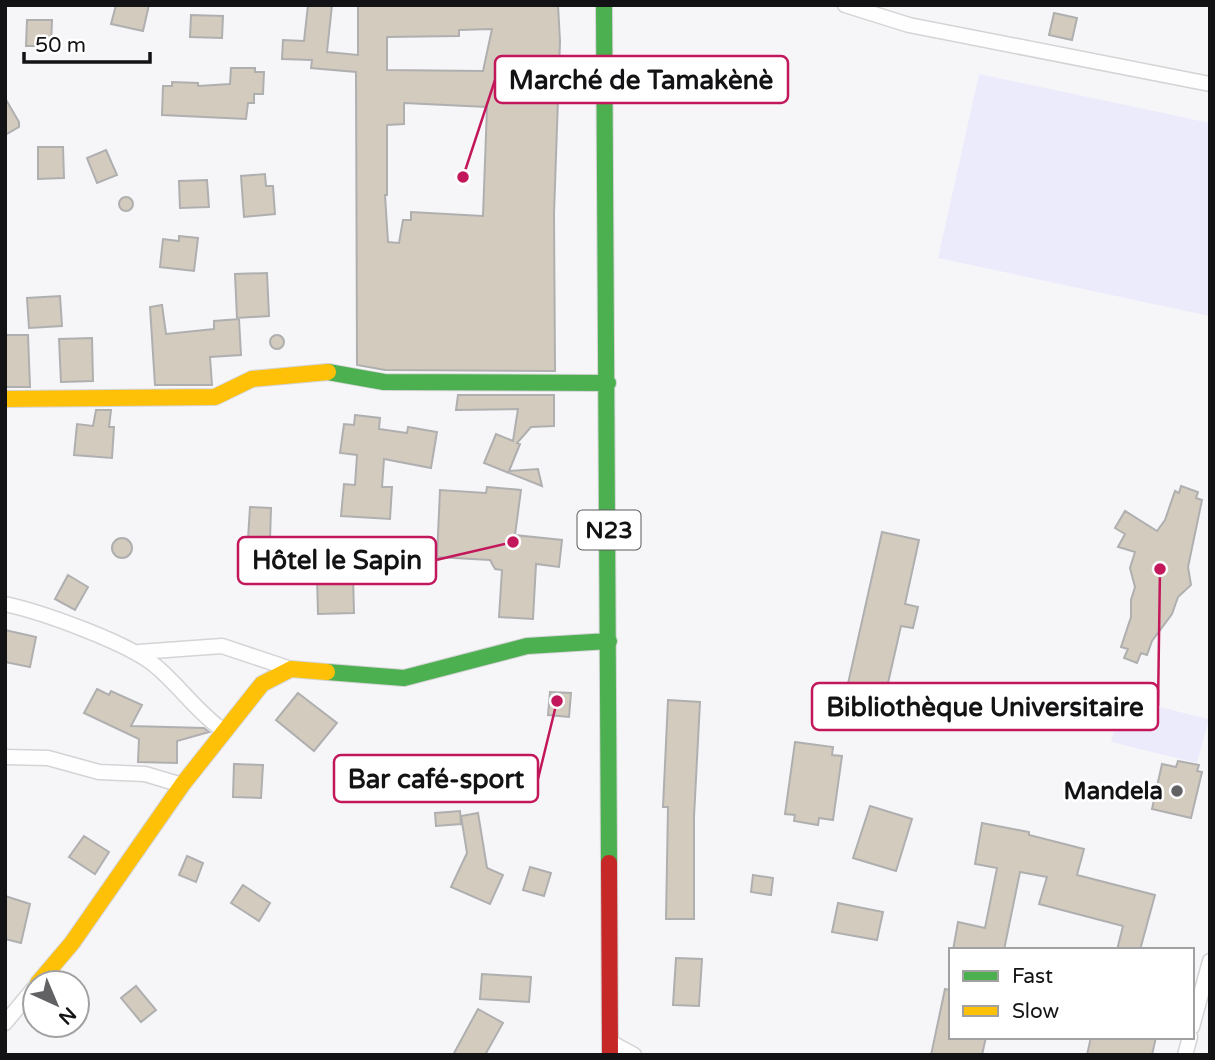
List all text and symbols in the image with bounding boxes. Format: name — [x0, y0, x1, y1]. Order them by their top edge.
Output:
scale bar — [24, 21, 150, 65]
text: 50 m — [35, 33, 86, 58]
callout: Marché de Tamakènè — [495, 56, 788, 103]
text: Marché de Tamakènè — [509, 65, 773, 96]
road number: N23 — [578, 510, 640, 550]
callout: Hôtel le Sapin — [238, 537, 436, 584]
text: Hôtel le Sapin — [252, 545, 422, 576]
callout: Bibliothèque Universitaire — [812, 683, 1158, 730]
text: Bibliothèque Universitaire — [826, 692, 1144, 723]
callout: Bar café-sport — [334, 755, 538, 802]
text: Bar café-sport — [348, 764, 524, 795]
place label: Mandela — [1064, 777, 1163, 806]
marker: Mandela — [1169, 783, 1185, 799]
legend — [949, 948, 1194, 1039]
text: Fast — [1012, 964, 1053, 989]
north arrow — [21, 969, 91, 1039]
text: Slow — [1012, 999, 1060, 1024]
text: N — [54, 1002, 80, 1029]

